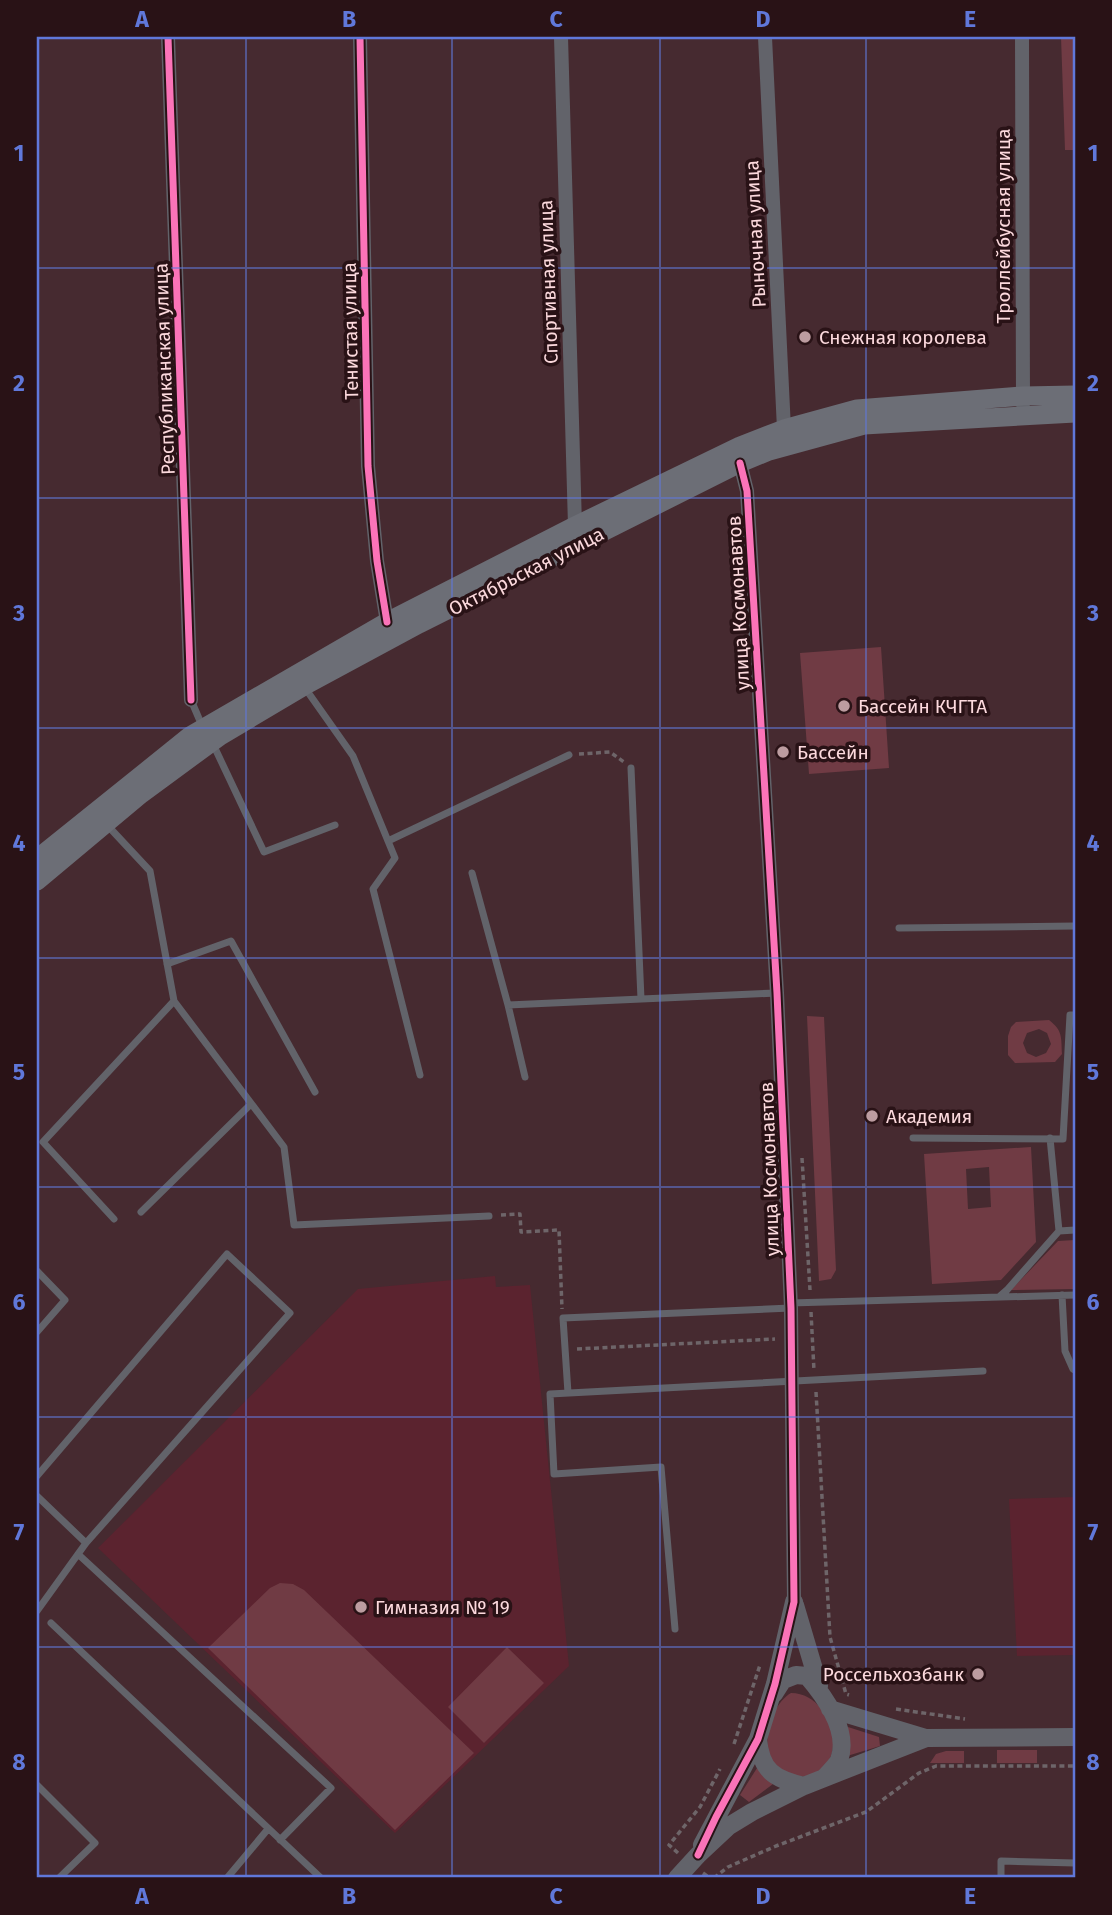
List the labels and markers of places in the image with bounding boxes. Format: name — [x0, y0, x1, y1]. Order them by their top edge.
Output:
place label: Снежная королева — [819, 326, 987, 349]
marker: Снежная королева — [797, 329, 813, 345]
place label: Бассейн КЧГТА — [858, 695, 987, 718]
marker: Бассейн КЧГТА — [836, 698, 852, 714]
place label: Бассейн — [797, 741, 869, 764]
marker: Бассейн — [775, 744, 791, 760]
place label: Академия — [886, 1105, 972, 1128]
marker: Академия — [864, 1108, 880, 1124]
place label: Гимназия № 19 — [375, 1596, 510, 1619]
marker: Гимназия № 19 — [353, 1599, 369, 1615]
place label: Россельхозбанк — [823, 1663, 964, 1686]
marker: Россельхозбанк — [970, 1666, 986, 1682]

